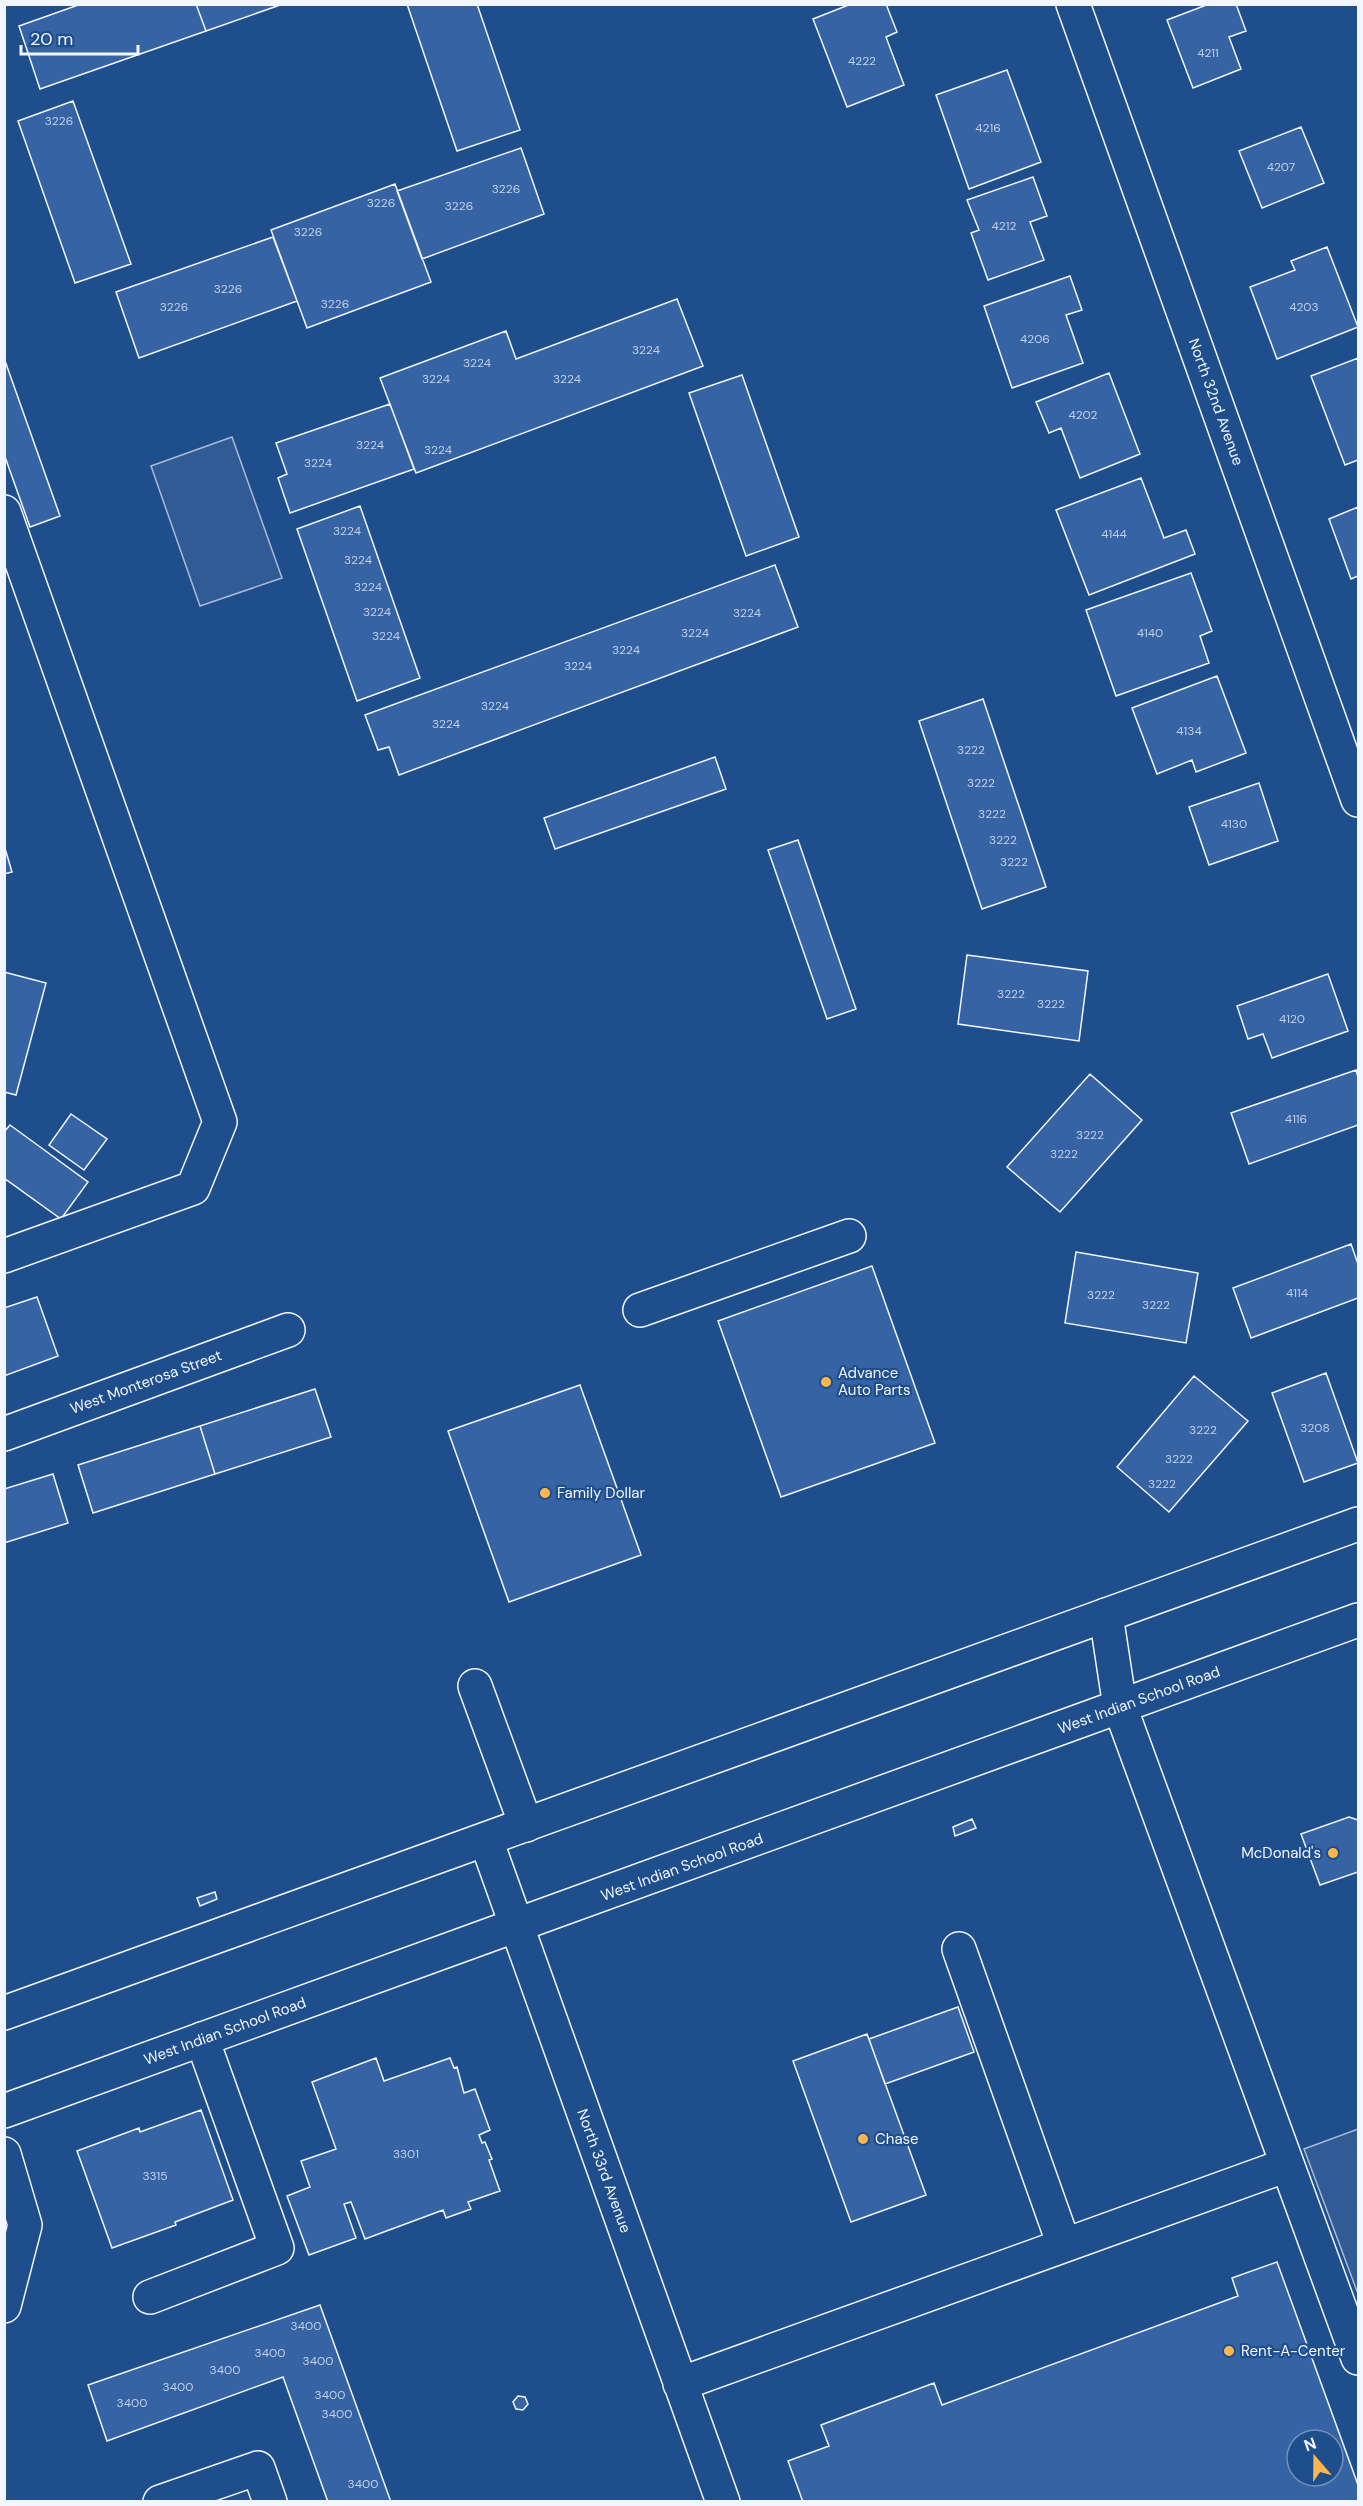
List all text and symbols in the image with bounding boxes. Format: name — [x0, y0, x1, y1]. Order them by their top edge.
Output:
scale bar — [21, 18, 138, 56]
text: 20 m — [30, 27, 73, 51]
house number: 4211 — [1197, 45, 1219, 61]
house number: 4222 — [848, 53, 876, 69]
house number: 3226 — [45, 113, 73, 129]
house number: 4216 — [975, 120, 1001, 136]
house number: 4207 — [1267, 159, 1295, 175]
house number: 3226 — [492, 181, 520, 197]
house number: 3226 — [367, 195, 395, 211]
house number: 3226 — [445, 198, 473, 214]
house number: 4212 — [992, 218, 1017, 234]
house number: 3226 — [294, 224, 322, 240]
house number: 3226 — [214, 281, 242, 297]
house number: 3226 — [321, 296, 349, 312]
house number: 3226 — [160, 299, 188, 315]
house number: 4203 — [1289, 299, 1319, 315]
house number: 4206 — [1020, 331, 1050, 347]
street label: North 32nd Avenue — [1184, 336, 1248, 468]
house number: 3224 — [632, 342, 660, 358]
house number: 3224 — [463, 355, 491, 371]
house number: 3224 — [422, 371, 450, 387]
house number: 3224 — [553, 371, 581, 387]
house number: 4202 — [1068, 407, 1098, 423]
house number: 3224 — [356, 437, 384, 453]
house number: 3224 — [424, 442, 452, 458]
house number: 3224 — [304, 455, 332, 471]
house number: 3224 — [333, 523, 361, 539]
house number: 4144 — [1101, 526, 1127, 542]
house number: 3224 — [344, 552, 372, 568]
house number: 3224 — [354, 579, 382, 595]
house number: 3224 — [363, 604, 391, 620]
house number: 3224 — [733, 605, 761, 621]
house number: 3224 — [681, 625, 709, 641]
house number: 4140 — [1137, 625, 1163, 641]
house number: 3224 — [372, 628, 400, 644]
house number: 3224 — [612, 642, 640, 658]
house number: 3224 — [564, 658, 592, 674]
house number: 3224 — [481, 698, 509, 714]
house number: 3224 — [432, 716, 460, 732]
house number: 4134 — [1176, 723, 1202, 739]
house number: 3222 — [957, 742, 985, 758]
house number: 3222 — [967, 775, 995, 791]
house number: 3222 — [978, 806, 1006, 822]
house number: 4130 — [1221, 816, 1247, 832]
house number: 3222 — [989, 832, 1017, 848]
house number: 3222 — [1000, 854, 1028, 870]
house number: 3222 — [997, 986, 1025, 1002]
house number: 3222 — [1037, 996, 1065, 1012]
house number: 4120 — [1279, 1011, 1305, 1027]
house number: 4116 — [1285, 1111, 1307, 1127]
house number: 3222 — [1076, 1127, 1104, 1143]
house number: 3222 — [1050, 1146, 1078, 1162]
house number: 4114 — [1286, 1285, 1308, 1301]
house number: 3222 — [1087, 1287, 1115, 1303]
house number: 3222 — [1142, 1297, 1170, 1313]
street label: West Monterosa Street — [67, 1345, 225, 1419]
place label: Advance Auto Parts — [838, 1363, 910, 1400]
marker: Advance Auto Parts — [819, 1375, 833, 1389]
house number: 3208 — [1300, 1420, 1330, 1436]
house number: 3222 — [1189, 1422, 1217, 1438]
house number: 3222 — [1165, 1451, 1193, 1467]
house number: 3222 — [1148, 1476, 1176, 1492]
place label: Family Dollar — [557, 1483, 645, 1503]
marker: Family Dollar — [538, 1486, 552, 1500]
street label: West Indian School Road — [1055, 1661, 1223, 1739]
street label: West Indian School Road — [598, 1828, 766, 1906]
place label: McDonald's — [1241, 1843, 1321, 1863]
marker: McDonald's — [1326, 1846, 1340, 1860]
street label: West Indian School Road — [141, 1992, 309, 2070]
street label: North 33rd Avenue — [572, 2106, 636, 2236]
place label: Chase — [875, 2129, 919, 2149]
marker: Chase — [856, 2132, 870, 2146]
house number: 3301 — [393, 2146, 419, 2162]
house number: 3315 — [142, 2168, 168, 2184]
house number: 3400 — [291, 2318, 321, 2334]
place label: Rent-A-Center — [1241, 2341, 1346, 2361]
marker: Rent-A-Center — [1222, 2344, 1236, 2358]
house number: 3400 — [255, 2345, 285, 2361]
house number: 3400 — [303, 2353, 333, 2369]
house number: 3400 — [210, 2362, 240, 2378]
house number: 3400 — [163, 2379, 193, 2395]
house number: 3400 — [315, 2387, 345, 2403]
house number: 3400 — [117, 2395, 147, 2411]
house number: 3400 — [322, 2406, 352, 2422]
north arrow — [1285, 2428, 1345, 2488]
text: N — [1301, 2433, 1319, 2456]
house number: 3400 — [348, 2476, 378, 2492]

